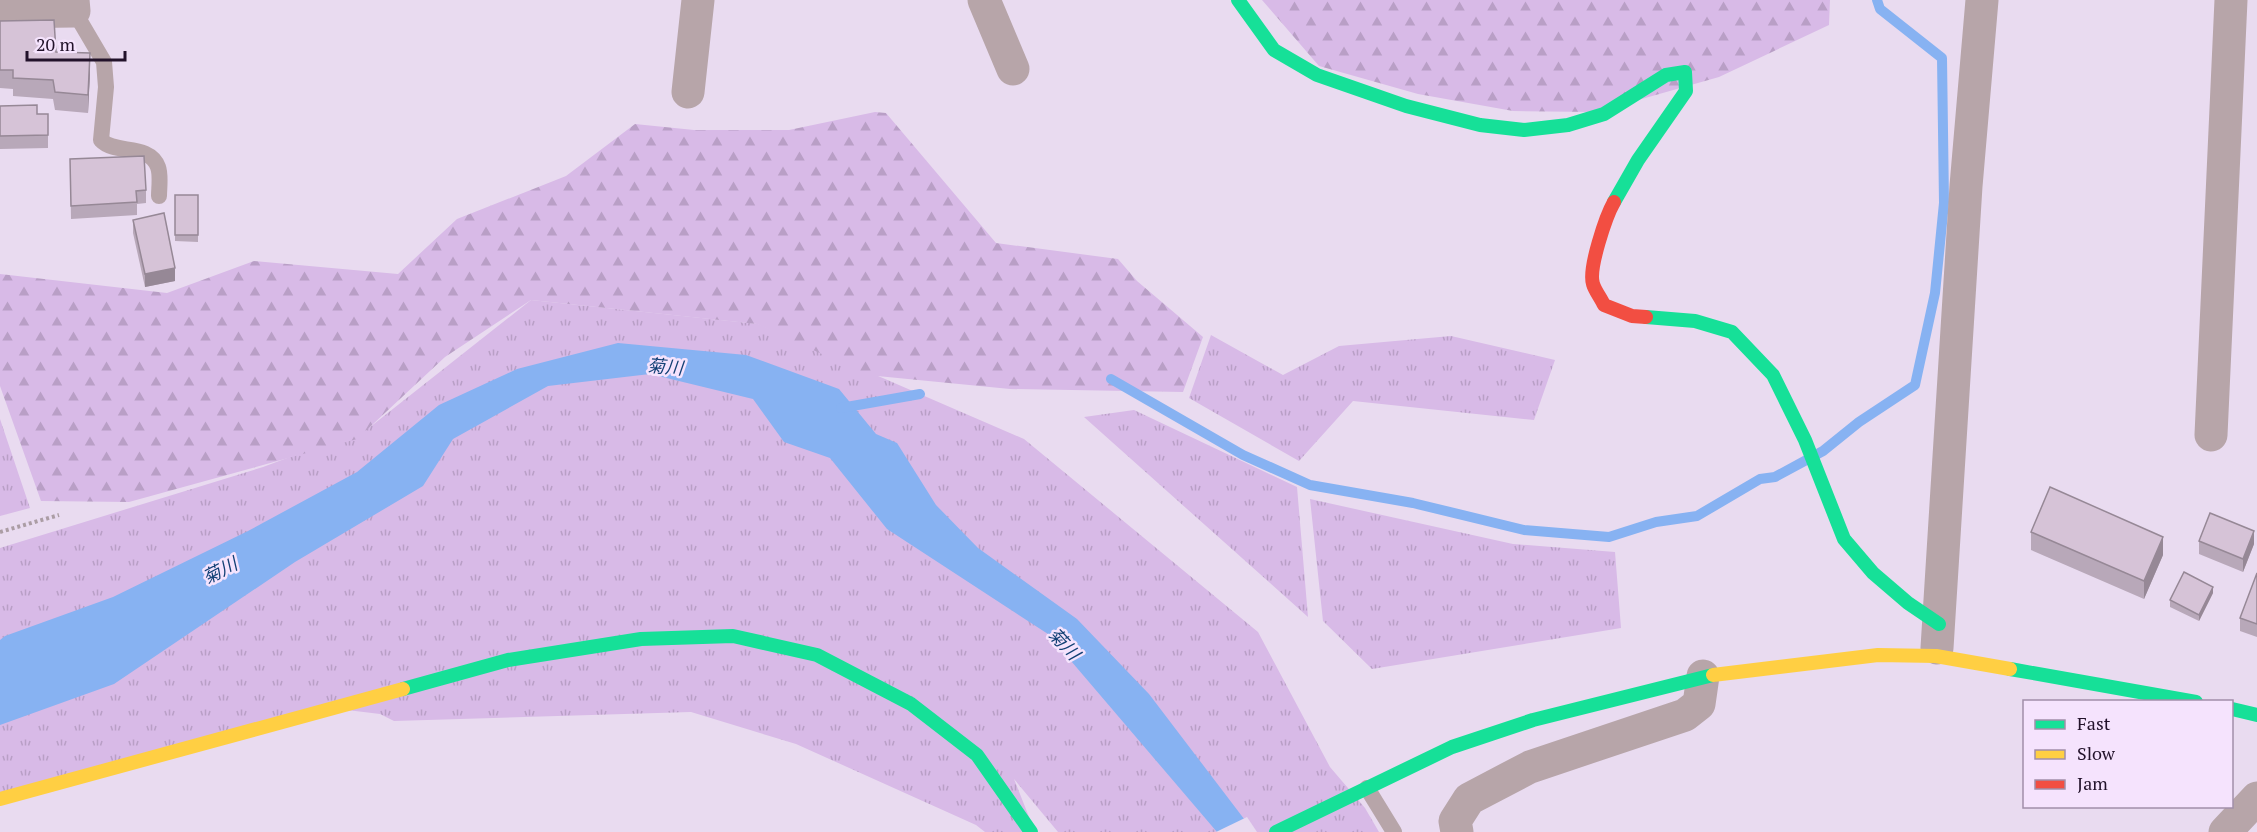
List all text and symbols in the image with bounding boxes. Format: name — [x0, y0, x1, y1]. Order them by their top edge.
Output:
scale bar — [27, 24, 124, 62]
text: 20 m — [36, 32, 76, 56]
water label: 菊川 — [646, 352, 686, 380]
water label: 菊川 — [198, 550, 243, 589]
water label: 菊川 — [1044, 622, 1087, 666]
legend — [2023, 700, 2233, 808]
text: Fast — [2077, 711, 2111, 735]
text: Slow — [2077, 741, 2116, 765]
text: Jam — [2077, 771, 2108, 795]

